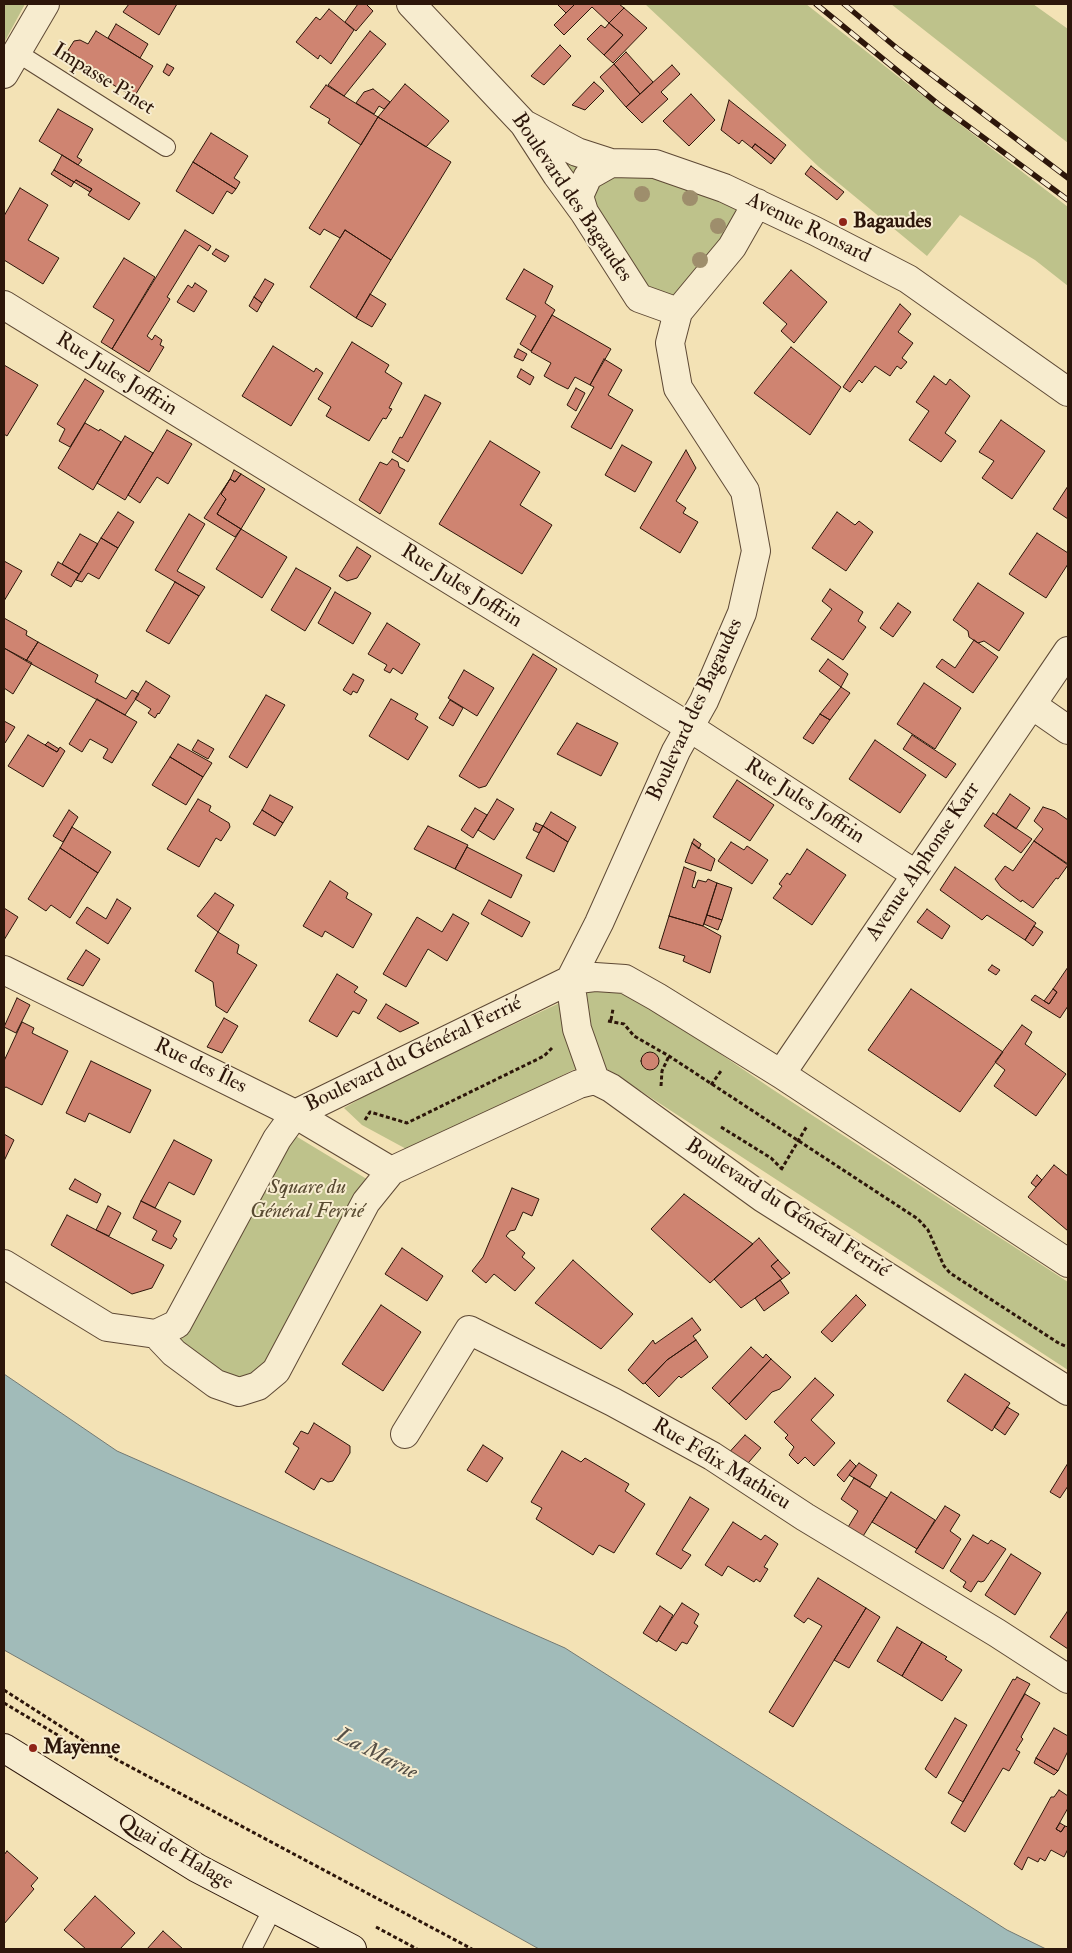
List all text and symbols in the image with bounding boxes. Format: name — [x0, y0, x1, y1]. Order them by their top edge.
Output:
street label: Impasse Pinet — [47, 39, 159, 121]
street label: Boulevard des Bagaudes — [505, 109, 637, 287]
street label: Avenue Ronsard — [742, 188, 874, 270]
place label: Bagaudes — [853, 209, 932, 235]
marker: Bagaudes — [837, 216, 849, 228]
street label: Rue Jules Joffrin — [51, 328, 181, 422]
street label: Rue Jules Joffrin — [396, 540, 526, 634]
street label: Boulevard des Bagaudes — [643, 615, 749, 805]
street label: Rue Jules Joffrin — [739, 754, 869, 850]
street label: Avenue Alphonse Karr — [862, 778, 986, 946]
street label: Boulevard du Général Ferrié — [301, 991, 527, 1119]
street label: Rue des Îles — [150, 1034, 250, 1100]
street label: Boulevard du Général Ferrié — [680, 1134, 894, 1284]
park label: Square du Général Ferrié — [250, 1175, 364, 1225]
street label: Rue Félix Mathieu — [647, 1414, 795, 1516]
water label: La Marne — [331, 1723, 421, 1787]
place label: Mayenne — [43, 1735, 120, 1761]
marker: Mayenne — [27, 1742, 39, 1754]
street label: Quai de Halage — [113, 1810, 237, 1896]

